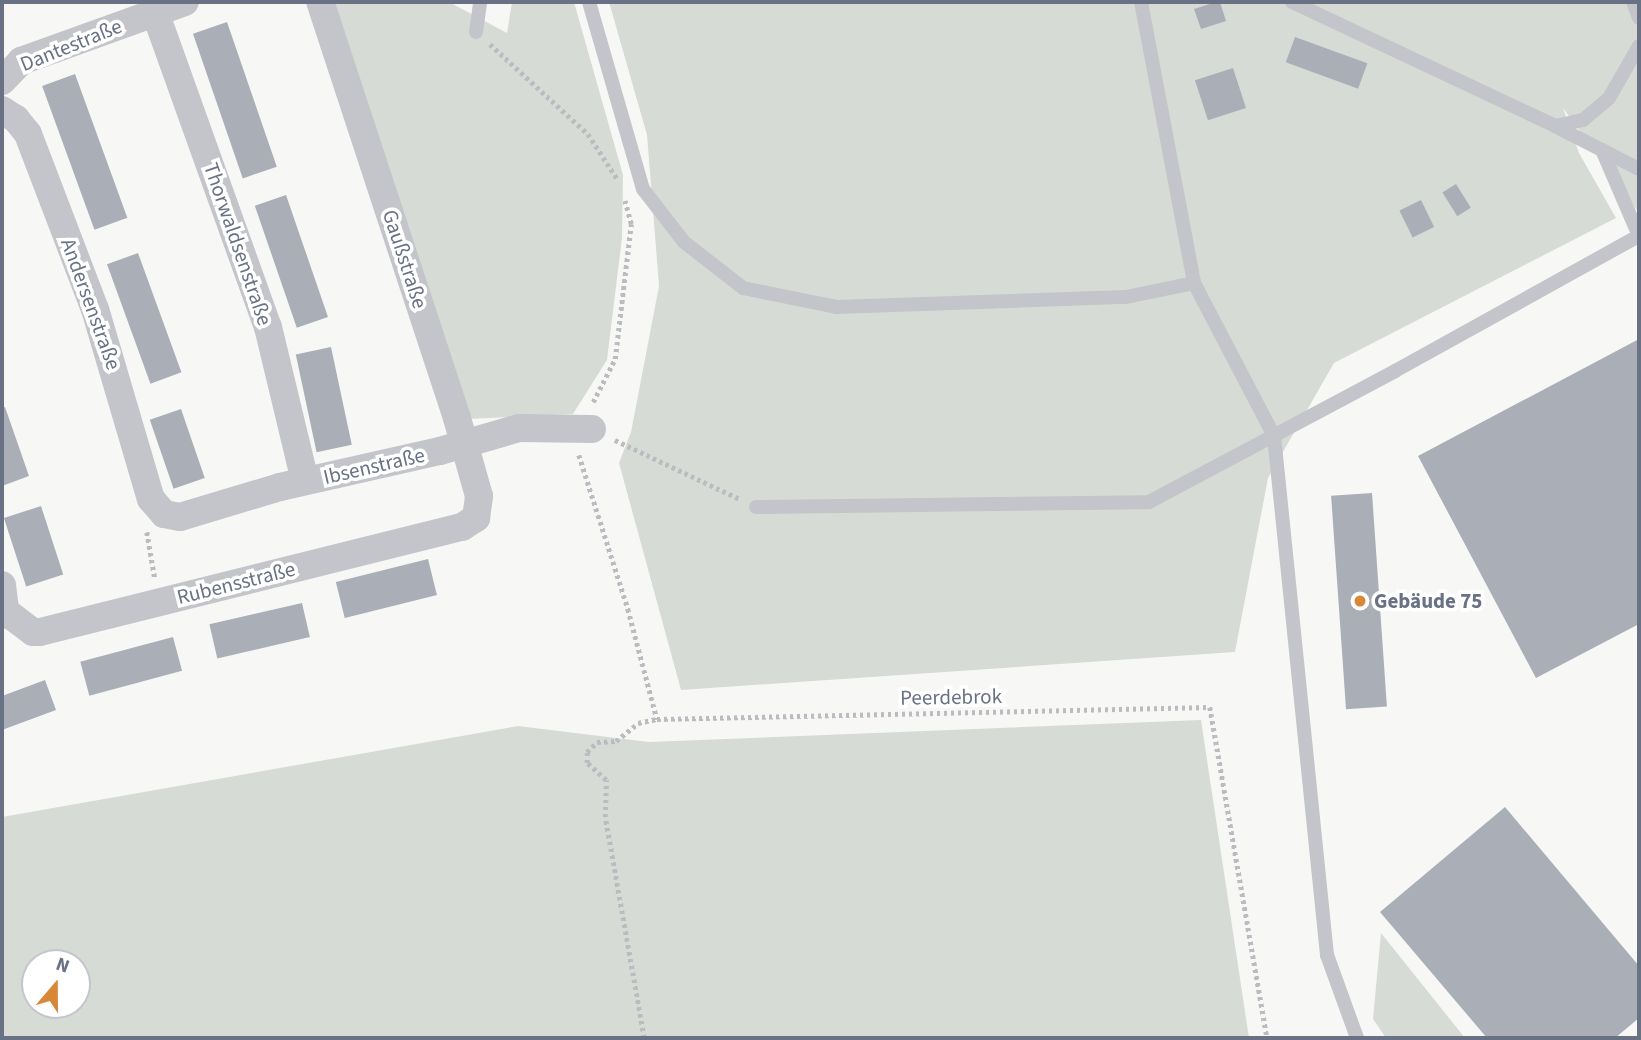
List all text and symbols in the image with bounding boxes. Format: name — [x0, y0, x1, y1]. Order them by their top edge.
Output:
street label: Dantestraße — [16, 13, 126, 77]
street label: Thorwaldsenstraße — [198, 159, 278, 329]
street label: Gaußstraße — [377, 206, 433, 312]
street label: Andersenstraße — [56, 235, 126, 373]
street label: Ibsenstraße — [321, 442, 427, 490]
street label: Rubensstraße — [174, 556, 298, 610]
place label: Gebäude 75 — [1374, 588, 1482, 614]
marker: Gebäude 75 — [1352, 593, 1368, 609]
street label: Peerdebrok — [900, 684, 1002, 710]
north arrow — [21, 949, 91, 1019]
text: N — [52, 951, 73, 981]

